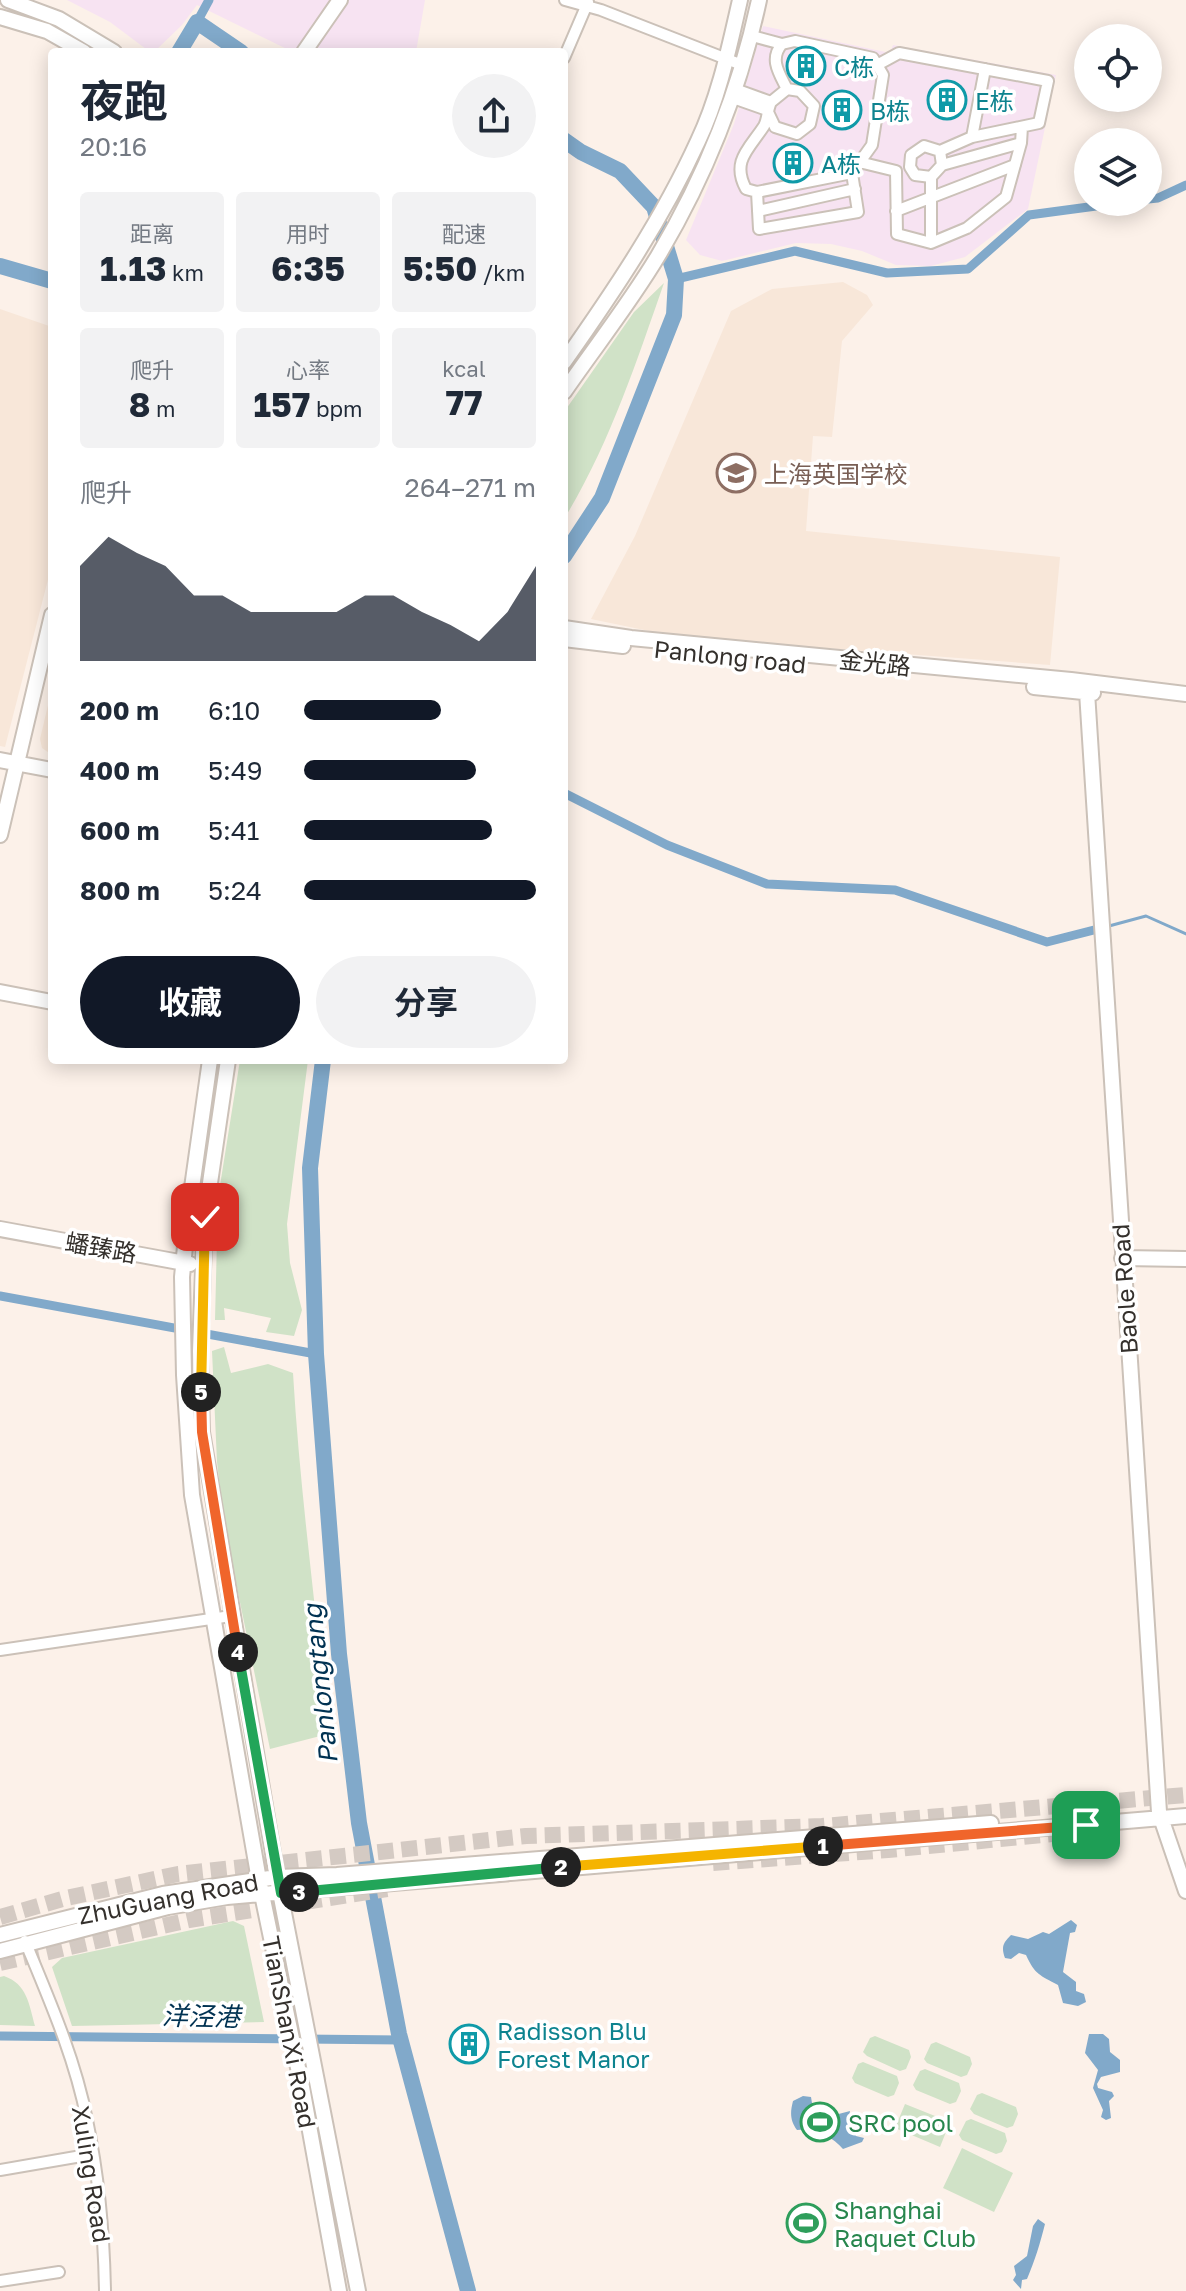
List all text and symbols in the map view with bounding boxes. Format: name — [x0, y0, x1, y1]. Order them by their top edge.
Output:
map controls — [1074, 24, 1162, 216]
button: locate — [1074, 24, 1162, 112]
building icon: C栋 — [785, 45, 827, 87]
place label: C栋 — [834, 52, 874, 81]
text: 夜跑 — [80, 74, 168, 127]
button: share — [452, 74, 536, 158]
building icon: E栋 — [926, 79, 968, 121]
place label: E栋 — [975, 86, 1014, 115]
building icon: B栋 — [821, 89, 863, 131]
place label: B栋 — [870, 96, 910, 125]
button: layers — [1074, 128, 1162, 216]
text: 20:16 — [80, 131, 147, 162]
building icon: A栋 — [772, 142, 814, 184]
place label: A栋 — [821, 149, 861, 178]
text: 距离 — [130, 220, 174, 247]
text: 用时 — [286, 220, 330, 247]
text: 配速 — [442, 220, 486, 247]
text: 1.13 — [100, 248, 167, 288]
text: 6:35 — [271, 248, 345, 288]
text: 5:50 — [403, 248, 477, 288]
text: km — [167, 259, 204, 286]
text: /km — [477, 259, 525, 286]
text: kcal — [442, 355, 486, 382]
text: 爬升 — [130, 356, 174, 383]
text: 心率 — [286, 356, 330, 383]
text: 77 — [445, 382, 483, 422]
text: 8 — [129, 384, 150, 424]
text: 157 — [254, 384, 310, 424]
text: m — [150, 395, 175, 422]
text: bpm — [310, 395, 362, 422]
school or university icon: 上海英国学校 — [715, 452, 757, 494]
place label: 上海英国学校 — [764, 459, 908, 488]
text: 264–271 m — [405, 472, 536, 503]
text: 爬升 — [80, 477, 132, 508]
street label: Panlong road — [652, 634, 808, 678]
street label: 金光路 — [838, 644, 912, 680]
text: 200 m — [80, 695, 159, 726]
text: 6:10 — [208, 695, 260, 726]
text: 400 m — [80, 755, 159, 786]
text: 5:49 — [208, 755, 262, 786]
text: 600 m — [80, 815, 160, 846]
text: 5:41 — [208, 815, 259, 846]
text: 800 m — [80, 875, 160, 906]
text: 5:24 — [208, 875, 262, 906]
button: 收藏 — [80, 956, 300, 1048]
button: 分享 — [316, 956, 536, 1048]
pin — [171, 1183, 239, 1251]
icon: check — [183, 1195, 227, 1239]
street label: Baole Road — [1105, 1223, 1143, 1355]
street label: 蟠臻路 — [63, 1226, 139, 1268]
pin: 5 — [181, 1372, 221, 1412]
text: 5 — [194, 1378, 208, 1405]
water label: Panlongtang — [296, 1601, 344, 1765]
pin: 4 — [218, 1632, 258, 1672]
text: 4 — [231, 1638, 245, 1665]
pin — [1052, 1791, 1120, 1859]
icon: arrive — [1064, 1803, 1108, 1847]
pin: 1 — [803, 1826, 843, 1866]
text: 1 — [817, 1832, 829, 1859]
pin: 2 — [541, 1847, 581, 1887]
text: 2 — [554, 1853, 568, 1880]
street label: ZhuGuang Road — [75, 1866, 261, 1930]
pin: 3 — [279, 1872, 319, 1912]
text: 3 — [292, 1878, 306, 1905]
street label: TianShanXi Road — [257, 1933, 323, 2131]
water label: 洋泾港 — [162, 2000, 244, 2032]
place label: Radisson Blu Forest Manor — [497, 2016, 650, 2073]
building icon: Radisson Blu Forest Manor — [448, 2023, 490, 2065]
sports icon: SRC pool — [799, 2101, 841, 2143]
street label: Xuling Road — [67, 2103, 117, 2245]
place label: SRC pool — [848, 2108, 953, 2137]
place label: Shanghai Raquet Club — [834, 2195, 976, 2252]
sports icon: Shanghai Raquet Club — [785, 2202, 827, 2244]

